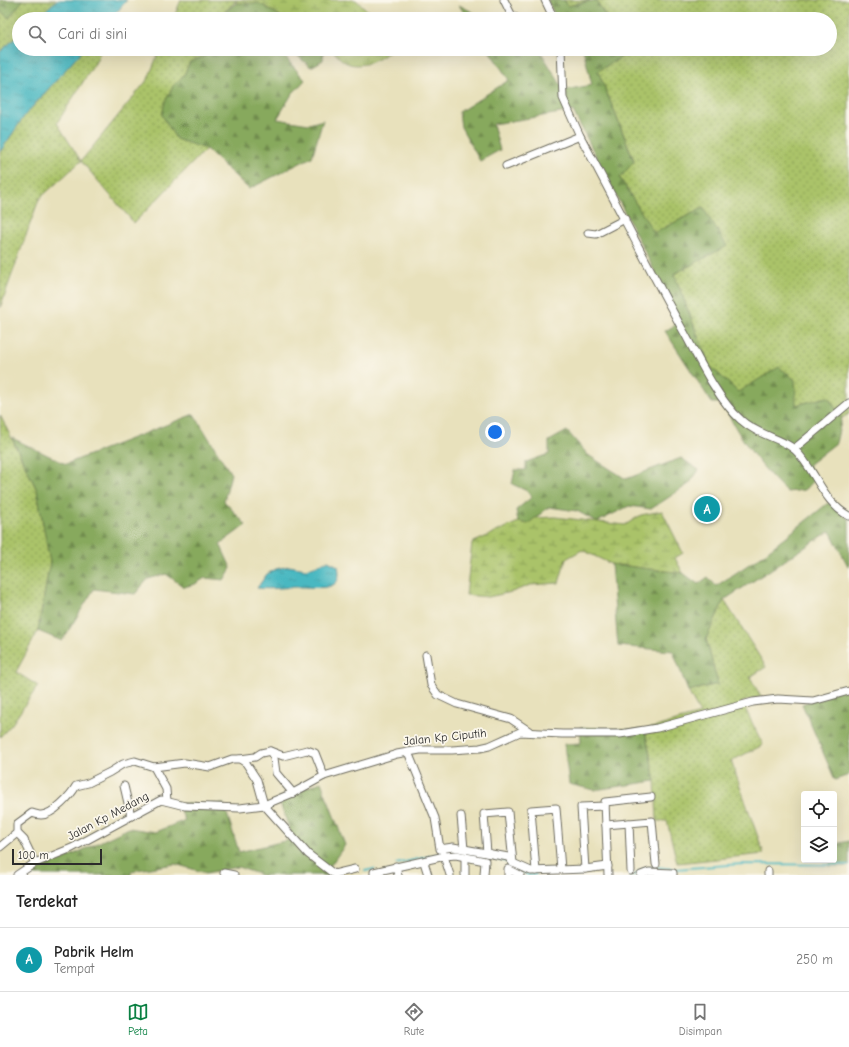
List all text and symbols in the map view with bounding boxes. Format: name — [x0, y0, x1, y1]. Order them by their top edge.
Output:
search box — [12, 12, 837, 56]
icon: search — [26, 23, 48, 45]
text: Cari di sini — [58, 25, 127, 43]
your location — [485, 422, 505, 442]
pin: A — [694, 494, 720, 524]
street label: Jalan Kp Ciputih — [403, 726, 487, 748]
street label: Jalan Kp Medang — [65, 789, 151, 843]
map controls — [801, 791, 837, 863]
button: locate — [801, 791, 837, 827]
button: layers — [801, 827, 837, 863]
scale bar — [12, 847, 102, 866]
text: 100 m — [18, 849, 49, 862]
text: Terdekat — [16, 892, 78, 911]
text: Pabrik Helm — [54, 943, 134, 961]
text: A — [25, 952, 33, 967]
text: 250 m — [796, 952, 833, 967]
text: Tempat — [54, 961, 94, 976]
tab: Peta — [127, 1001, 149, 1038]
tab: Rute — [403, 1001, 425, 1038]
tab: Disimpan — [679, 1001, 722, 1038]

